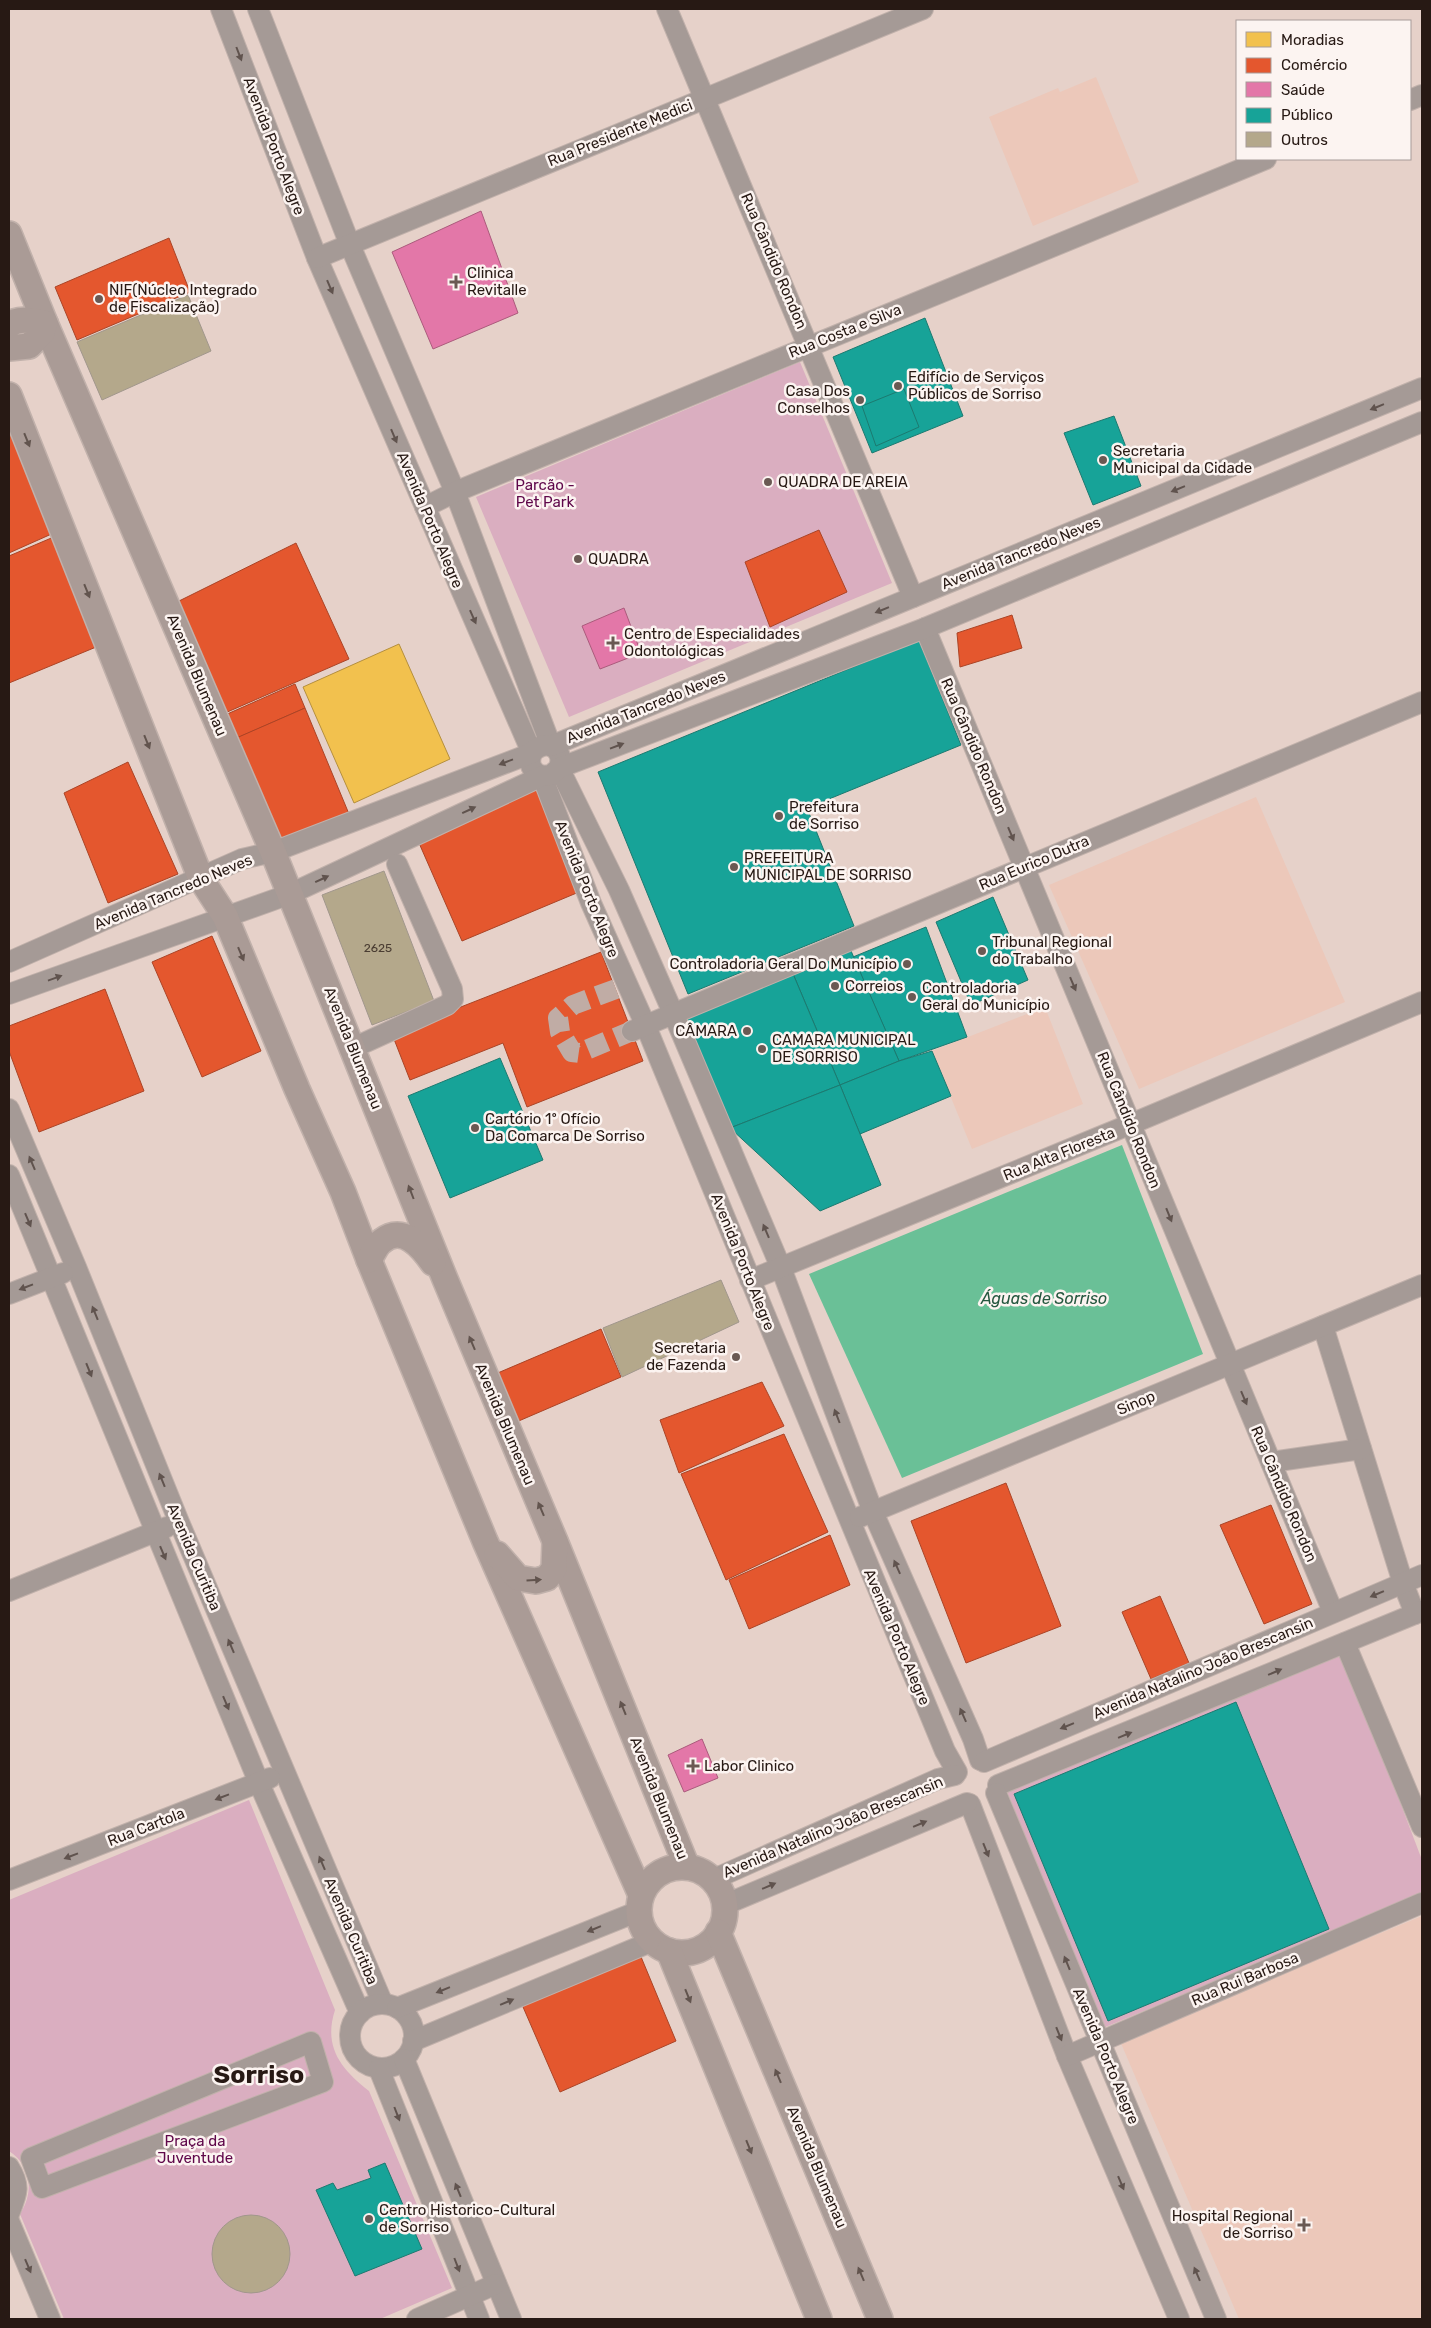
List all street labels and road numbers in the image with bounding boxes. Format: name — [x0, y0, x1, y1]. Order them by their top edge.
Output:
street label: Avenida Porto Alegre — [239, 75, 309, 217]
street label: Rua Presidente Medici — [545, 96, 695, 170]
street label: Rua Cândido Rondon — [737, 190, 811, 332]
street label: Rua Costa e Silva — [786, 300, 904, 362]
street label: Avenida Porto Alegre — [393, 449, 467, 591]
street label: Avenida Tancredo Neves — [939, 513, 1104, 593]
street label: Avenida Blumenau — [163, 611, 231, 739]
street label: Avenida Tancredo Neves — [564, 667, 729, 747]
street label: Rua Cândido Rondon — [937, 675, 1011, 817]
street label: Avenida Porto Alegre — [551, 818, 623, 960]
street label: Rua Eurico Dutra — [976, 832, 1092, 894]
street label: Avenida Tancredo Neves — [91, 850, 255, 933]
street label: Avenida Blumenau — [320, 984, 386, 1112]
street label: Rua Cândido Rondon — [1093, 1049, 1165, 1191]
street label: Rua Alta Floresta — [1001, 1123, 1117, 1185]
street label: Avenida Porto Alegre — [707, 1191, 779, 1333]
street label: Avenida Blumenau — [471, 1360, 539, 1488]
street label: Sinop — [1114, 1387, 1158, 1419]
street label: Rua Cândido Rondon — [1247, 1423, 1321, 1565]
street label: Avenida Curitiba — [163, 1501, 225, 1613]
street label: Avenida Porto Alegre — [860, 1566, 934, 1708]
street label: Avenida Natalino João Brescansin — [1090, 1613, 1316, 1723]
street label: Avenida Blumenau — [626, 1734, 692, 1862]
street label: Avenida Natalino João Brescansin — [720, 1772, 946, 1882]
street label: Rua Cartola — [105, 1804, 187, 1850]
street label: Avenida Curitiba — [320, 1875, 382, 1987]
street label: Rua Rui Barbosa — [1189, 1948, 1301, 2010]
street label: Avenida Porto Alegre — [1069, 1985, 1143, 2127]
street label: Avenida Blumenau — [783, 2103, 851, 2231]

